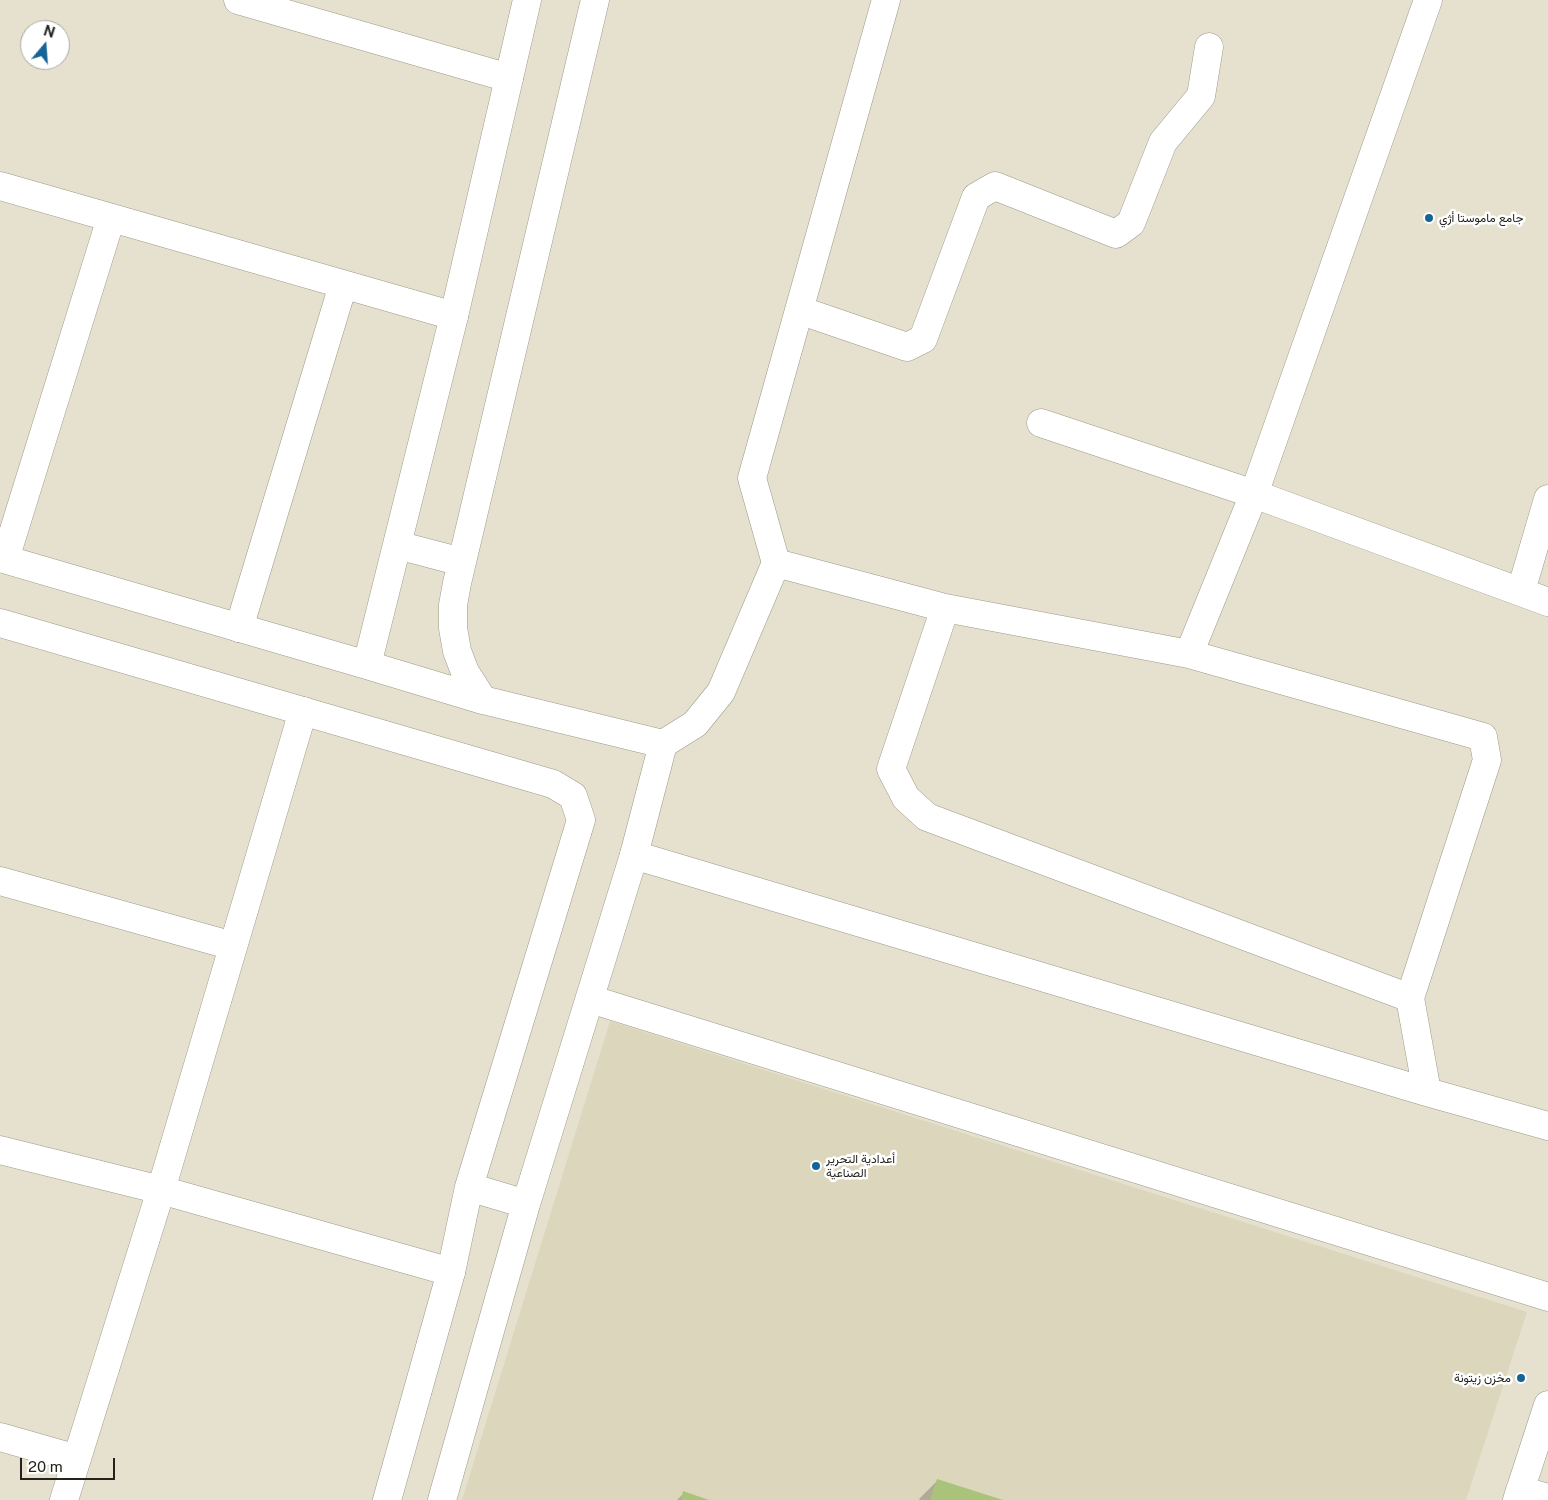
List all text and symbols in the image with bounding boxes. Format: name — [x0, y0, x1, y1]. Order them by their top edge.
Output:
north arrow — [20, 20, 70, 70]
text: N — [42, 22, 57, 41]
place label: جامع ماموستا أژي — [1439, 211, 1523, 225]
marker: جامع ماموستا أژي — [1423, 212, 1435, 224]
place label: أعدادية التحرير الصناعية — [826, 1152, 895, 1180]
marker: أعدادية التحرير الصناعية — [810, 1160, 822, 1172]
place label: مخزن زيتونة — [1454, 1371, 1511, 1385]
marker: مخزن زيتونة — [1515, 1372, 1527, 1384]
scale bar — [22, 1448, 118, 1480]
text: 20 m — [28, 1458, 63, 1475]

